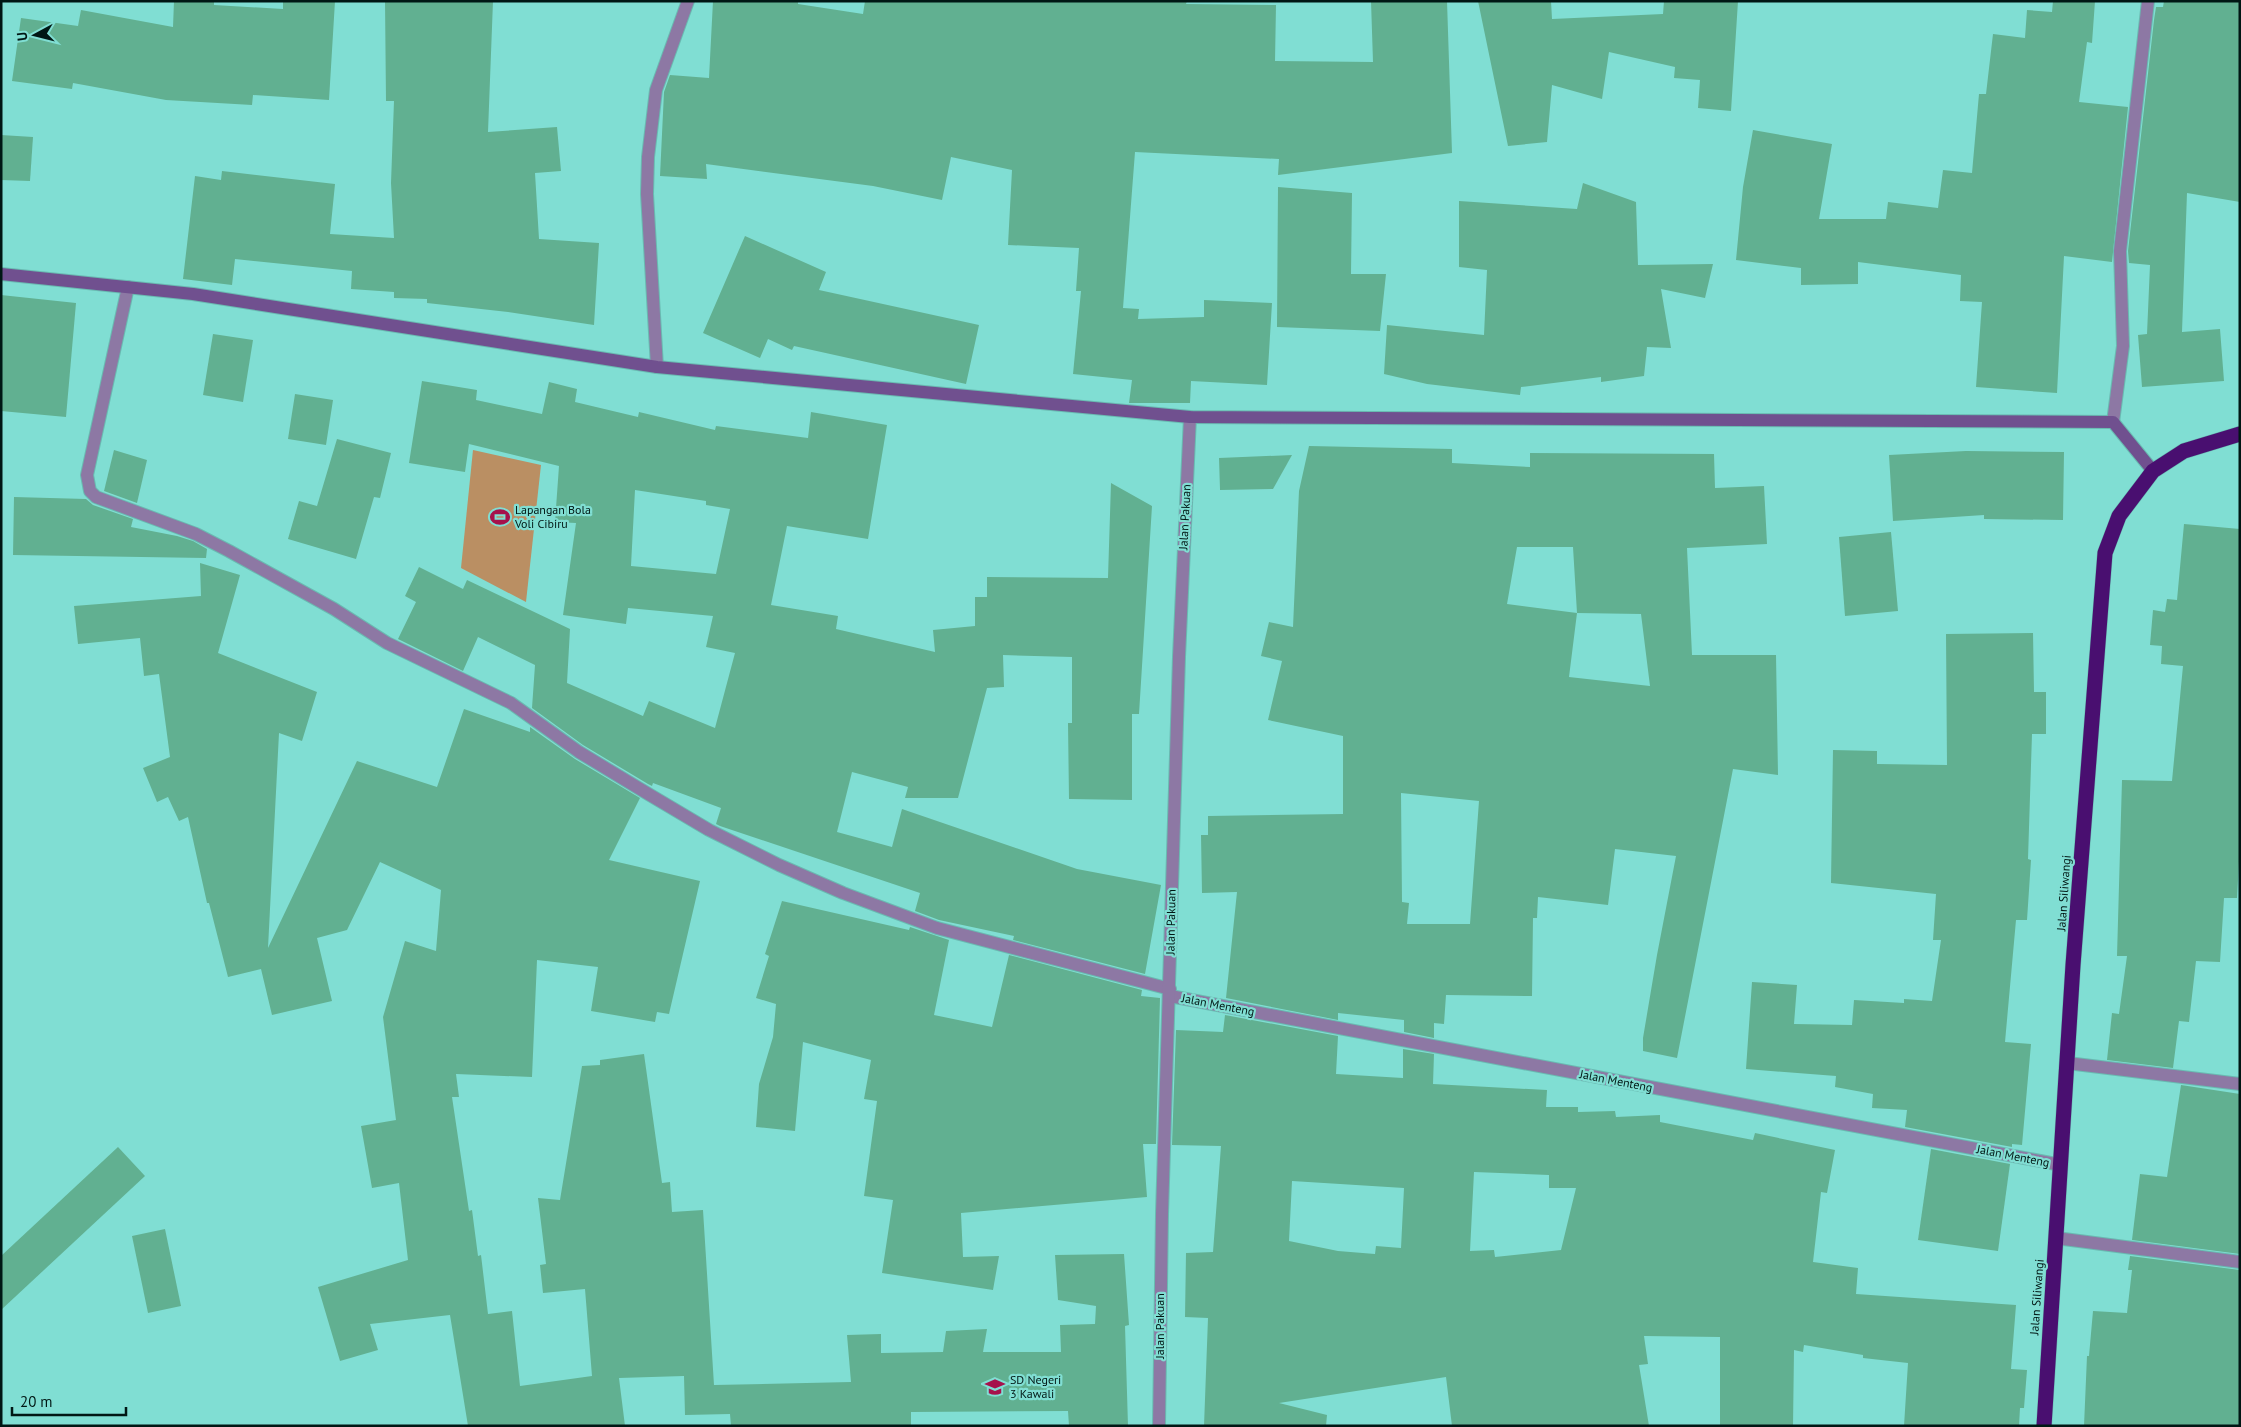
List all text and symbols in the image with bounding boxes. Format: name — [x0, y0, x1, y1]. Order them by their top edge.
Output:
north arrow — [10, 10, 60, 60]
text: U — [13, 31, 32, 42]
street label: Jalan Pakuan — [1175, 484, 1194, 551]
place label: Lapangan Bola Voli Cibiru — [514, 502, 591, 531]
sports icon: Lapangan Bola Voli Cibiru — [489, 506, 511, 528]
street label: Jalan Siliwangi — [2053, 855, 2074, 932]
street label: Jalan Pakuan — [1162, 889, 1179, 956]
street label: Jalan Menteng — [1179, 990, 1256, 1019]
street label: Jalan Menteng — [1577, 1066, 1654, 1095]
street label: Jalan Menteng — [1974, 1141, 2051, 1170]
street label: Jalan Siliwangi — [2026, 1259, 2047, 1336]
street label: Jalan Pakuan — [1152, 1293, 1167, 1360]
place label: SD Negeri 3 Kawali — [1010, 1372, 1061, 1401]
school or university icon: SD Negeri 3 Kawali — [984, 1376, 1006, 1398]
scale bar — [12, 1384, 126, 1416]
text: 20 m — [20, 1392, 53, 1411]

